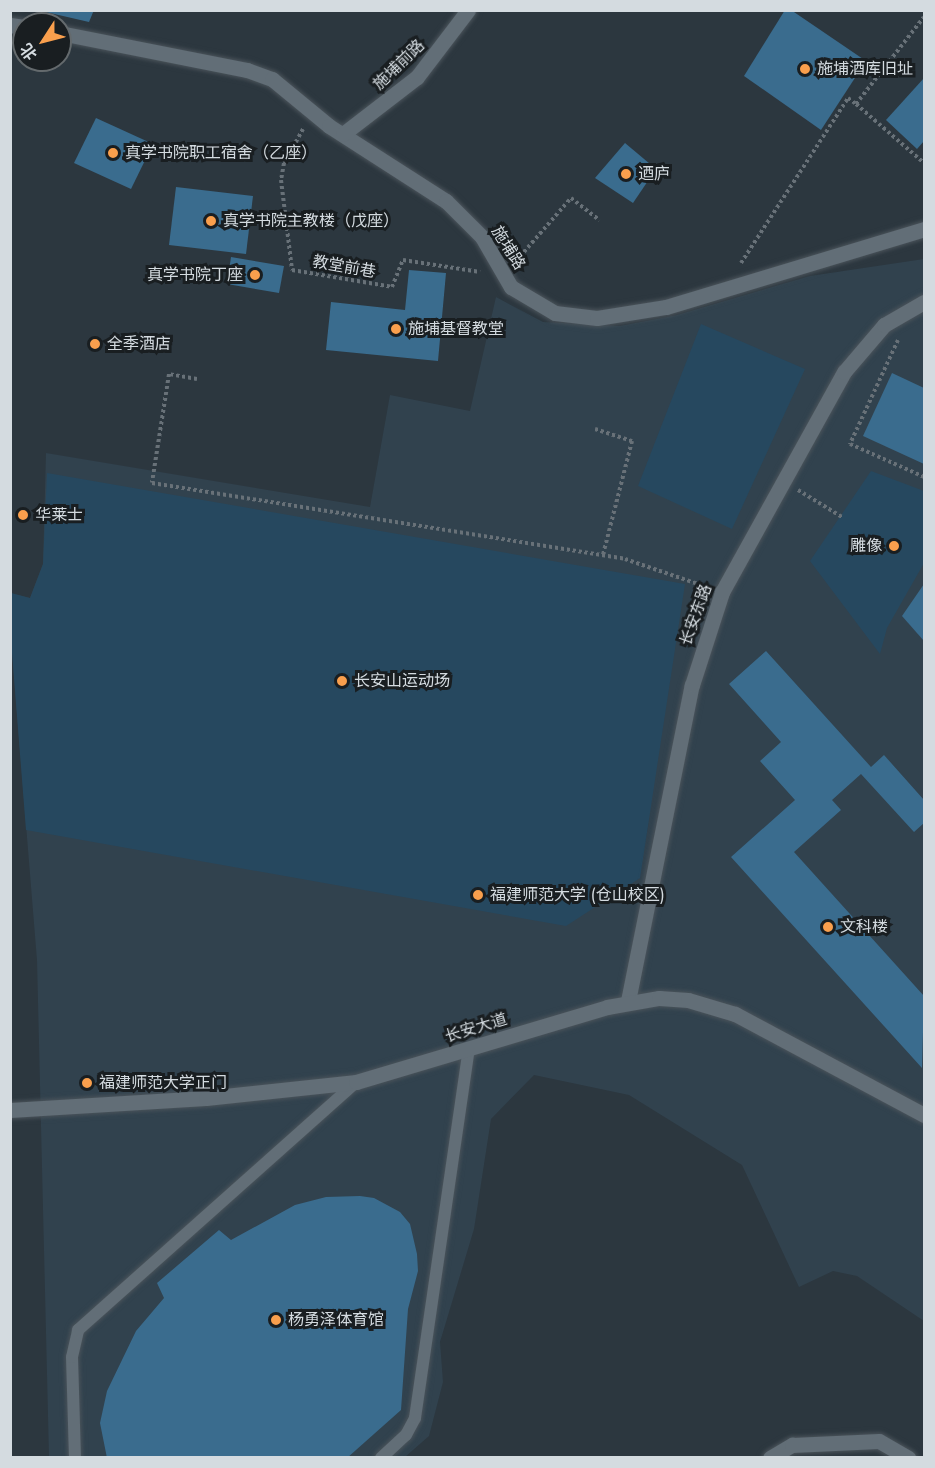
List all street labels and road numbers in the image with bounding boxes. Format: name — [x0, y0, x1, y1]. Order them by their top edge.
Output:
street label: 施埔前路 — [369, 36, 429, 94]
street label: 施埔路 — [487, 223, 529, 273]
street label: 教堂前巷 — [311, 252, 377, 282]
street label: 长安东路 — [676, 582, 716, 648]
street label: 长安大道 — [443, 1009, 509, 1047]

